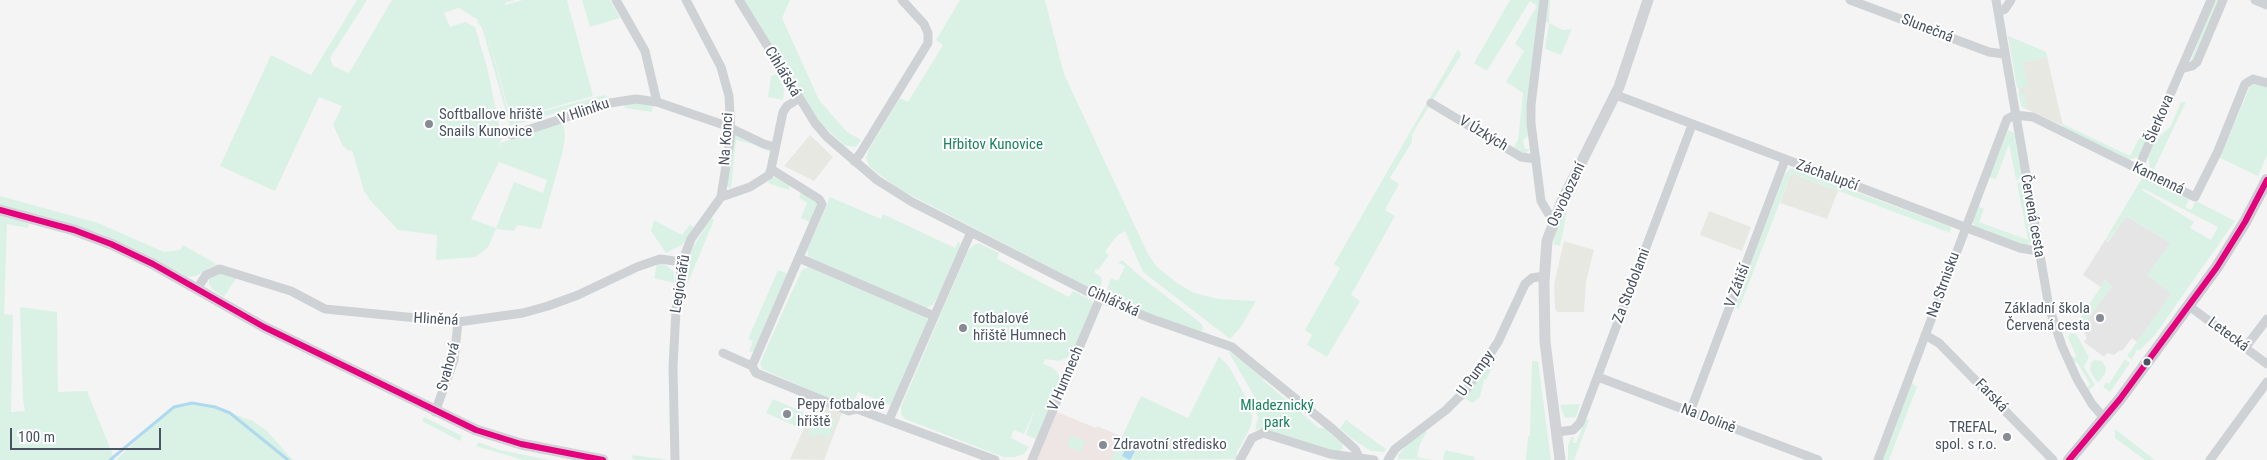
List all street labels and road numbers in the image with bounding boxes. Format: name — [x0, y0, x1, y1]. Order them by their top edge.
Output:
street label: Slunečná — [1898, 11, 1956, 47]
street label: Cihlářská — [760, 44, 804, 100]
street label: Šlerkova — [2142, 92, 2178, 146]
street label: V Hliníku — [556, 95, 612, 129]
street label: Na Konci — [716, 112, 738, 166]
street label: V Úzkých — [1455, 112, 1511, 156]
street label: Záchalupčí — [1793, 156, 1861, 196]
street label: Kamenná — [2129, 159, 2187, 199]
street label: Osvobození — [1544, 160, 1590, 230]
street label: Červená cesta — [2016, 173, 2048, 259]
street label: Za Stodolami — [1610, 246, 1654, 326]
street label: Na Strnisku — [1924, 250, 1964, 320]
street label: Legionářů — [668, 254, 694, 314]
street label: V Zátiší — [1722, 262, 1754, 310]
street label: Cihlářská — [1084, 283, 1142, 321]
street label: Hliněná — [413, 310, 459, 330]
street label: Letecká — [2204, 314, 2252, 356]
street label: Svahová — [434, 341, 464, 393]
street label: V Humnech — [1044, 344, 1088, 414]
street label: U Pumpy — [1453, 348, 1499, 400]
street label: Farská — [1971, 376, 2011, 416]
street label: Na Dolině — [1678, 400, 1738, 438]

